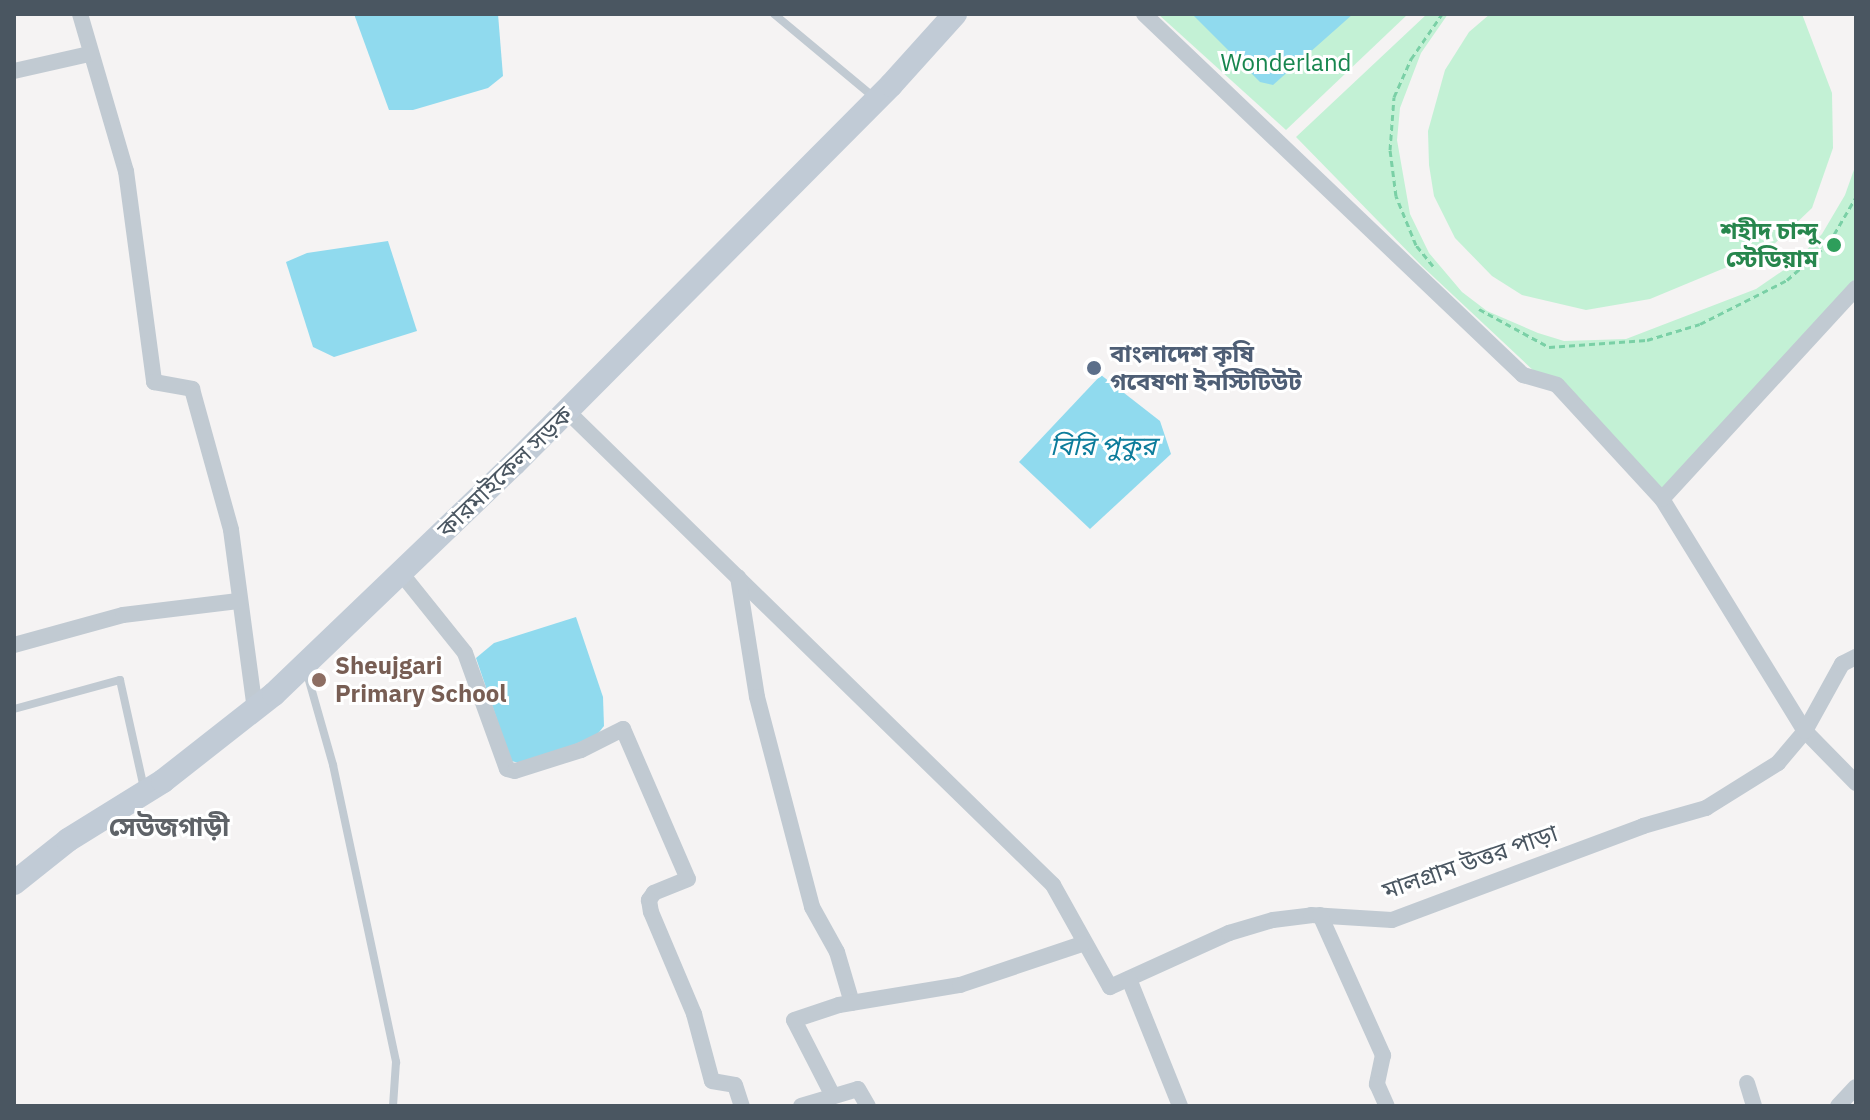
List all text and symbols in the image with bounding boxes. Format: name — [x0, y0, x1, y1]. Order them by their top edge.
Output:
park label: Wonderland — [1221, 49, 1351, 77]
place label: শহীদ চান্দু স্টেডিয়াম — [1720, 217, 1818, 273]
marker: শহীদ চান্দু স্টেডিয়াম — [1825, 236, 1843, 254]
place label: বাংলাদেশ কৃষি গবেষণা ইনস্টিটিউট — [1110, 340, 1302, 396]
marker: বাংলাদেশ কৃষি গবেষণা ইনস্টিটিউট — [1085, 359, 1103, 377]
street label: কারমাইকেল সড়ক — [431, 400, 579, 544]
water label: বিরি পুকুর — [1050, 430, 1156, 462]
place label: Sheujgari Primary School — [335, 652, 507, 708]
marker: Sheujgari Primary School — [310, 671, 328, 689]
district label: সেউজগাড়ী — [109, 811, 229, 843]
street label: মালগ্রাম উত্তর পাড়া — [1379, 819, 1561, 905]

